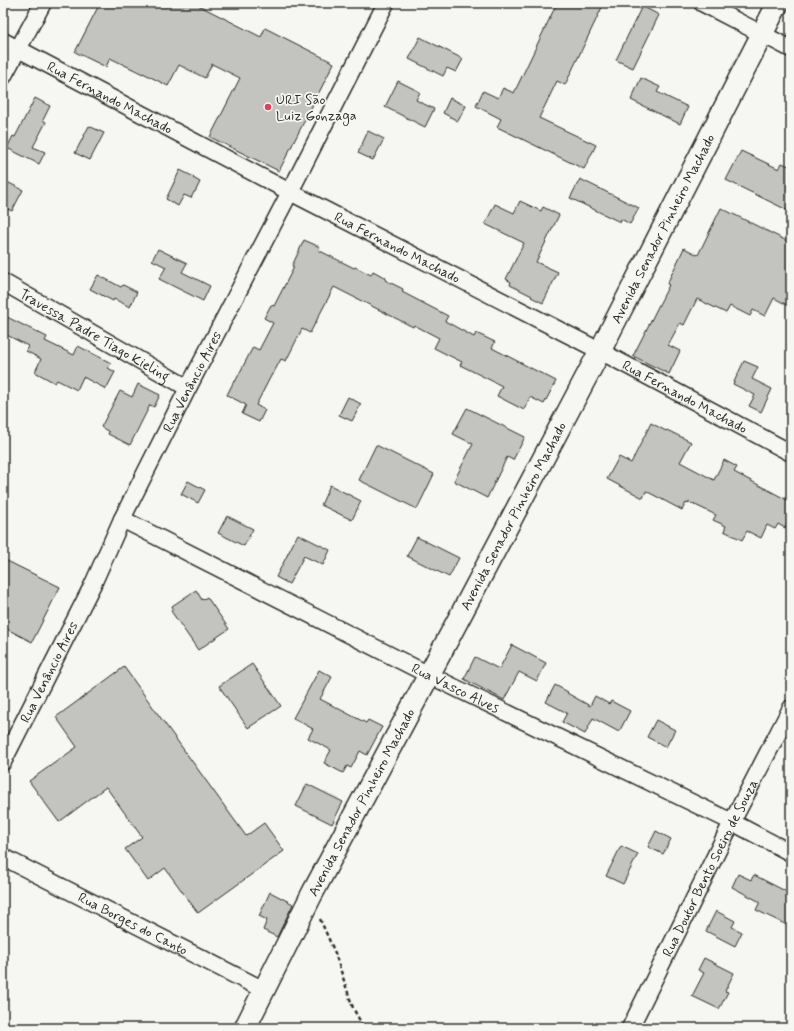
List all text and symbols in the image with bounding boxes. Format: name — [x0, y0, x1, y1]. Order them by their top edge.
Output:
street label: Rua Fernando Machado — [44, 58, 176, 139]
place label: URI São Luiz Gonzaga — [276, 91, 357, 126]
marker: URI São Luiz Gonzaga — [263, 102, 273, 112]
street label: Avenida Senador Pinheiro Machado — [608, 131, 720, 327]
street label: Rua Fernando Machado — [331, 208, 463, 288]
street label: Travessa Padre Tiago Kieling — [16, 285, 173, 388]
street label: Rua Venâncio Aires — [159, 328, 226, 435]
street label: Rua Fernando Machado — [619, 357, 750, 438]
street label: Avenida Senador Pinheiro Machado — [457, 419, 571, 614]
street label: Rua Venâncio Aires — [16, 619, 83, 726]
street label: Rua Vasco Alves — [408, 660, 503, 718]
street label: Avenida Senador Pinheiro Machado — [305, 705, 420, 900]
street label: Rua Doutor Bento Soeiro de Souza — [659, 776, 763, 960]
street label: Rua Borges do Canto — [75, 889, 191, 960]

